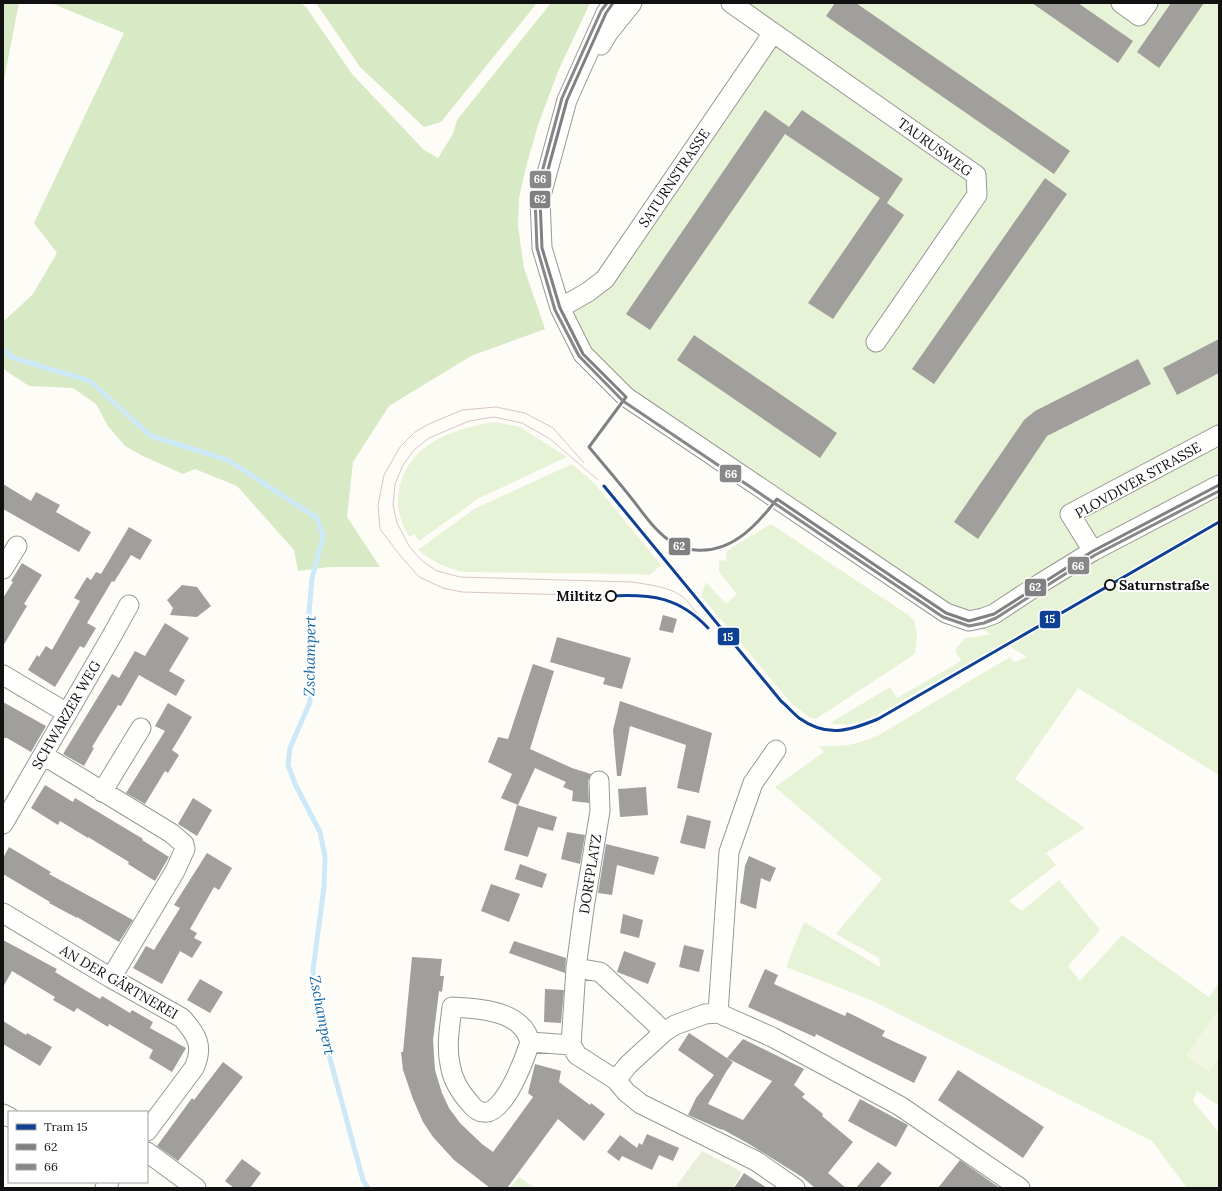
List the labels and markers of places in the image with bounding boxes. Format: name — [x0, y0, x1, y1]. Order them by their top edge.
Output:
place label: Saturnstraße — [1119, 576, 1210, 594]
marker: Saturnstraße — [1104, 579, 1116, 591]
place label: Miltitz — [556, 587, 602, 605]
marker: Miltitz — [605, 590, 617, 602]

